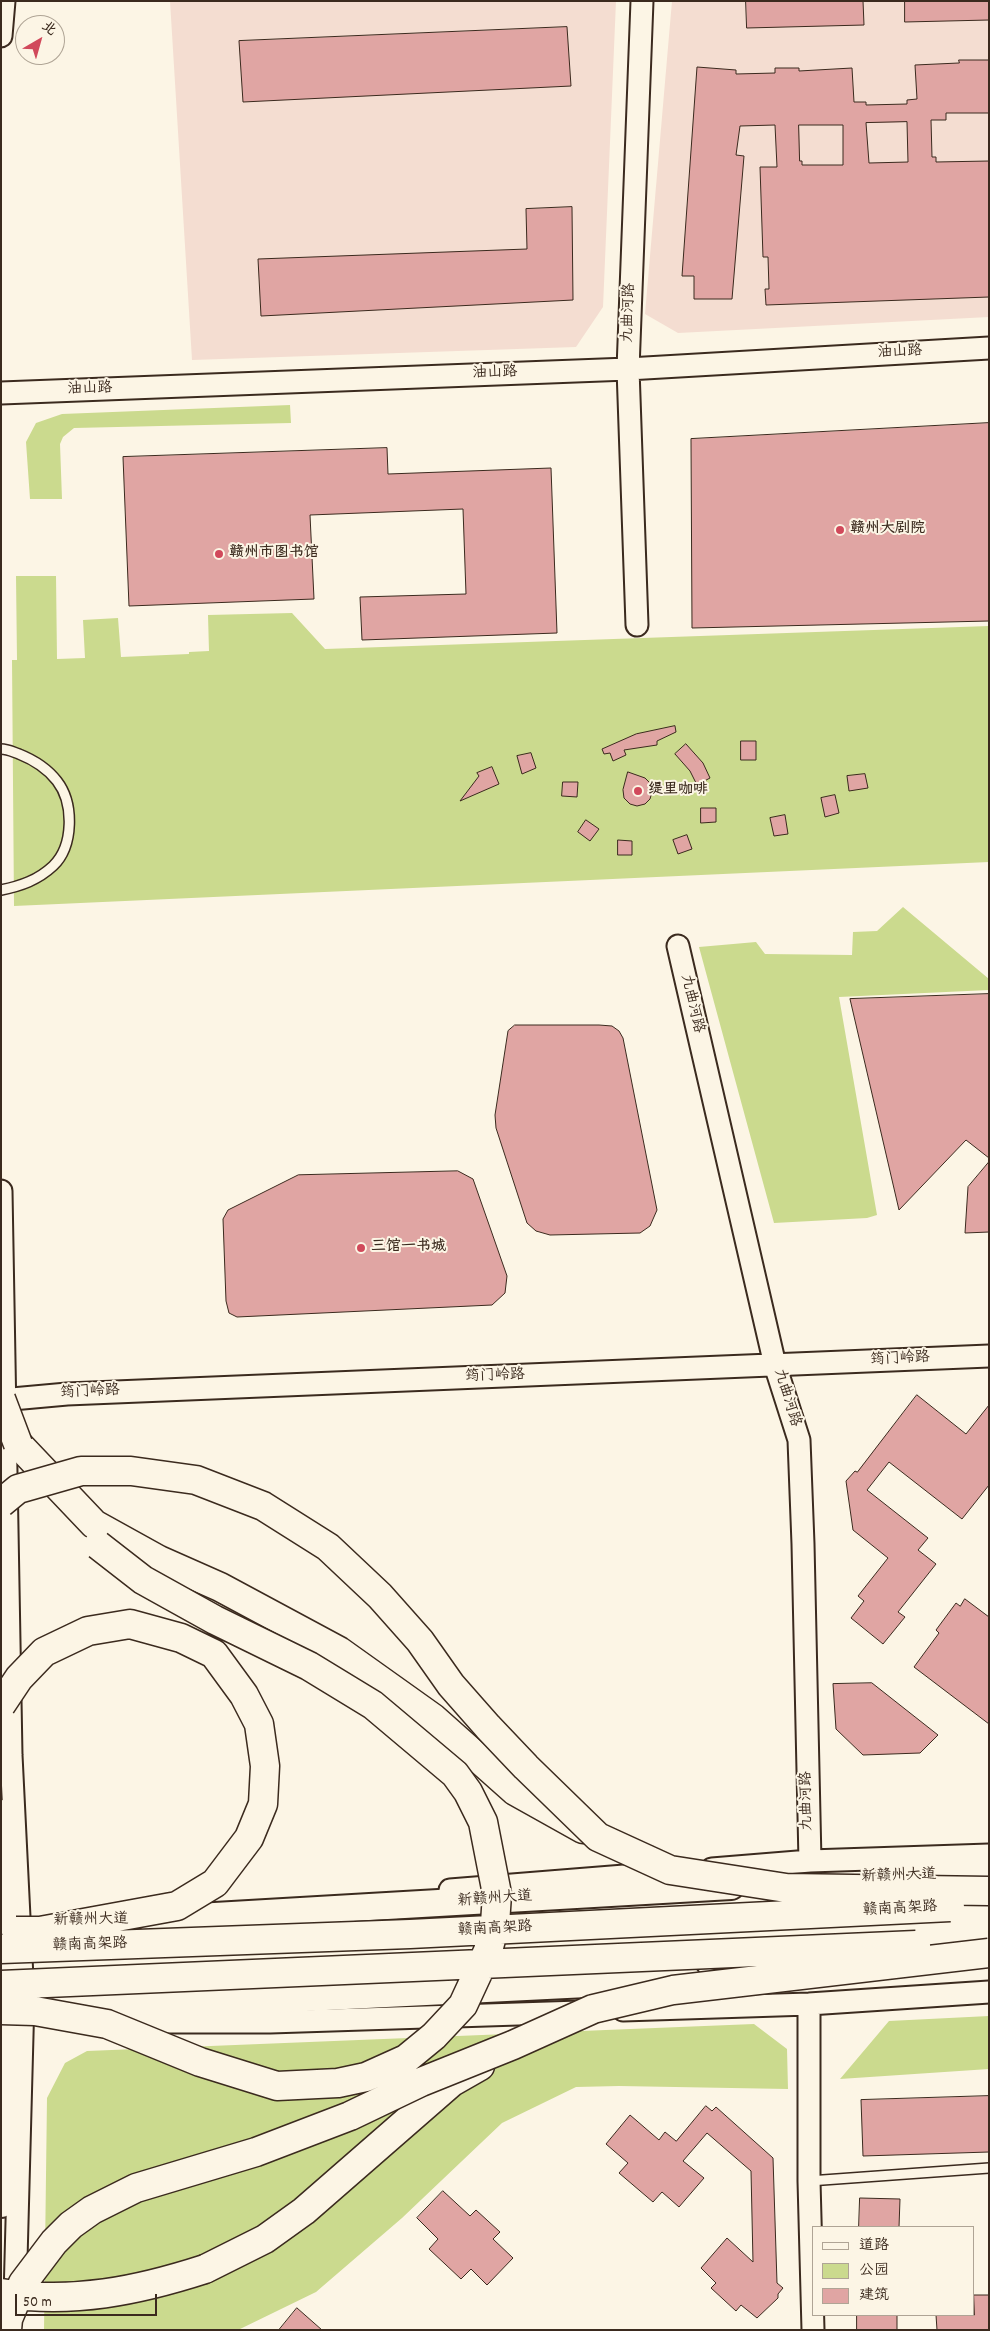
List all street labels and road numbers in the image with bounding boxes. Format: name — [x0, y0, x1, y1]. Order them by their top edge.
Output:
street label: 九曲河路 — [620, 283, 640, 343]
street label: 油山路 — [877, 343, 923, 363]
street label: 油山路 — [472, 364, 518, 384]
street label: 油山路 — [67, 380, 113, 400]
street label: 九曲河路 — [675, 973, 707, 1035]
street label: 筠门岭路 — [870, 1349, 930, 1371]
street label: 筠门岭路 — [465, 1367, 525, 1387]
street label: 九曲河路 — [769, 1367, 803, 1429]
street label: 筠门岭路 — [60, 1382, 120, 1404]
street label: 九曲河路 — [798, 1771, 818, 1831]
street label: 新赣州大道 — [861, 1867, 937, 1887]
street label: 新赣州大道 — [457, 1888, 533, 1912]
street label: 赣南高架路 — [862, 1899, 938, 1921]
street label: 新赣州大道 — [53, 1911, 129, 1931]
street label: 赣南高架路 — [457, 1919, 533, 1941]
street label: 赣南高架路 — [52, 1936, 128, 1956]

